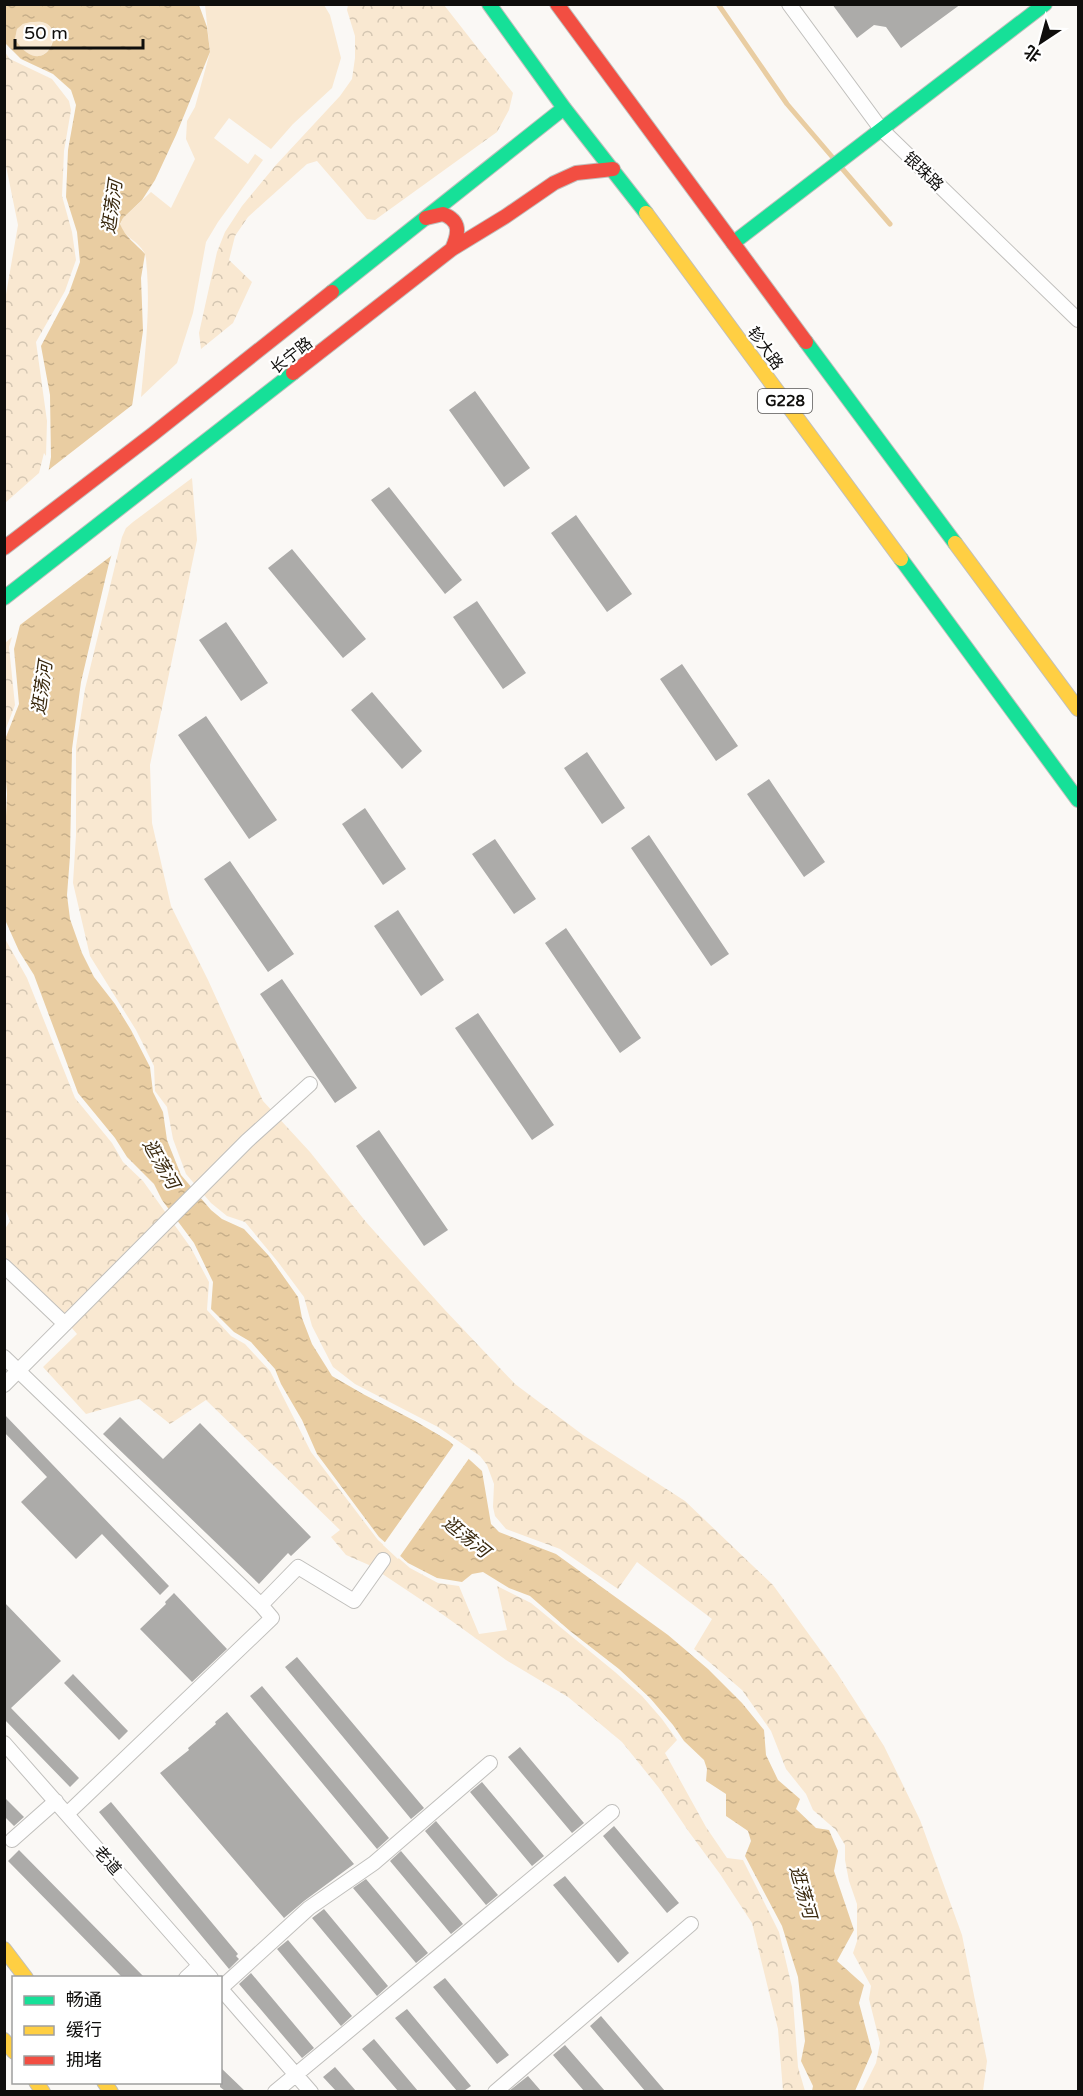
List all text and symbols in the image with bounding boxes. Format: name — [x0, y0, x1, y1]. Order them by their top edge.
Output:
scale bar — [15, 12, 142, 50]
north arrow — [1011, 12, 1071, 72]
text: 50 m — [24, 22, 68, 44]
text: 北 — [1020, 41, 1045, 66]
street label: 银珠路 — [899, 148, 948, 196]
water label: 逛荡河 — [97, 176, 127, 235]
street label: 轸大路 — [743, 323, 787, 374]
street label: 长宁路 — [267, 333, 317, 378]
road number: G228 — [758, 389, 812, 413]
water label: 逛荡河 — [27, 657, 57, 716]
water label: 逛荡河 — [138, 1135, 186, 1195]
water label: 逛荡河 — [438, 1511, 496, 1564]
street label: 老道 — [89, 1842, 125, 1879]
water label: 逛荡河 — [785, 1863, 822, 1924]
legend — [12, 1976, 222, 2084]
text: 畅通 — [66, 1989, 102, 2011]
text: 缓行 — [66, 2019, 102, 2041]
text: 拥堵 — [66, 2049, 102, 2071]

